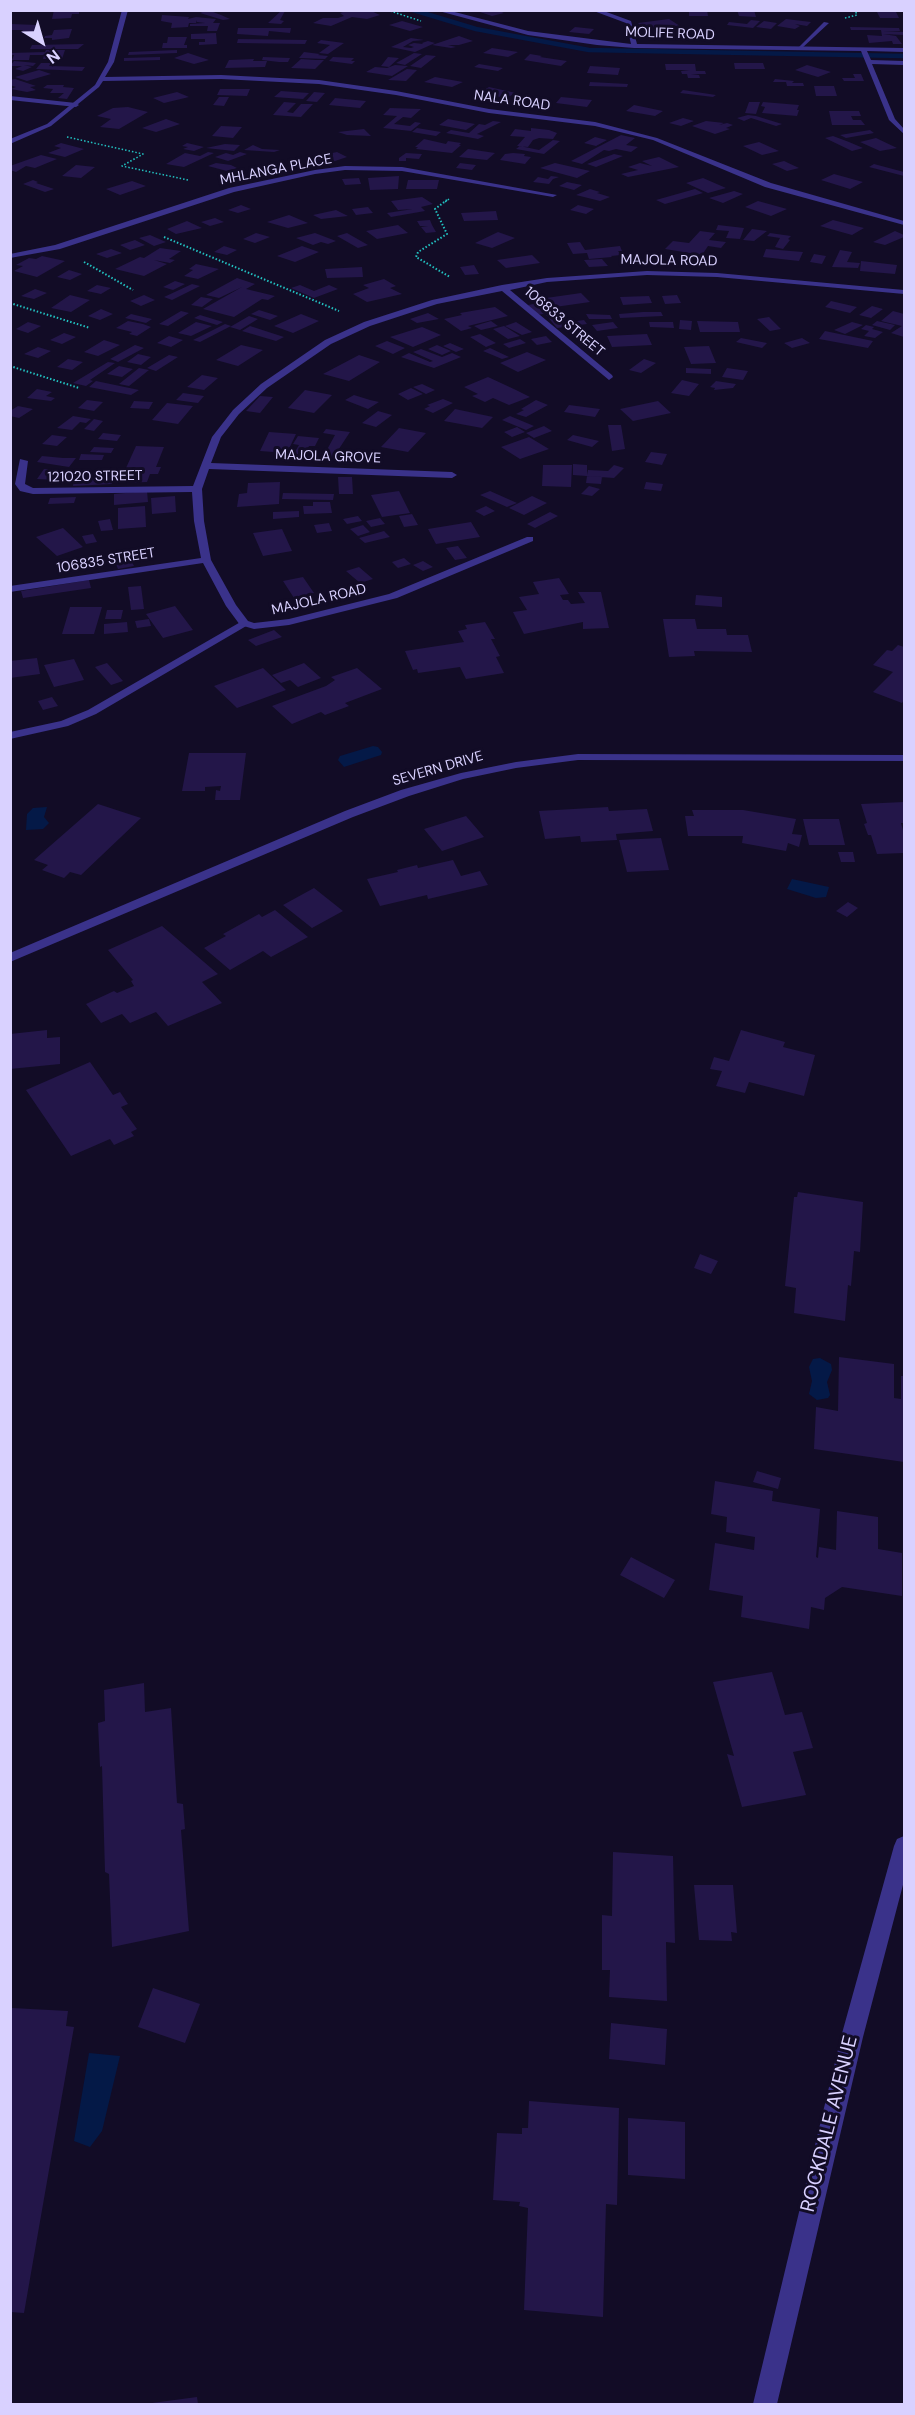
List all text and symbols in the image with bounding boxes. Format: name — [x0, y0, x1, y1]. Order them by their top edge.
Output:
north arrow — [12, 12, 72, 72]
street label: MOLIFE ROAD — [625, 24, 715, 44]
text: N — [42, 45, 64, 69]
street label: NALA ROAD — [473, 87, 551, 115]
street label: MHLANGA PLACE — [219, 151, 333, 189]
street label: MAJOLA ROAD — [621, 252, 717, 270]
street label: 106833 STREET — [521, 284, 607, 360]
street label: MAJOLA GROVE — [275, 447, 381, 467]
street label: 121020 STREET — [47, 468, 143, 486]
street label: 106835 STREET — [56, 545, 156, 577]
street label: MAJOLA ROAD — [270, 581, 368, 619]
street label: SEVERN DRIVE — [391, 748, 485, 790]
street label: ROCKDALE AVENUE — [796, 2033, 864, 2215]

